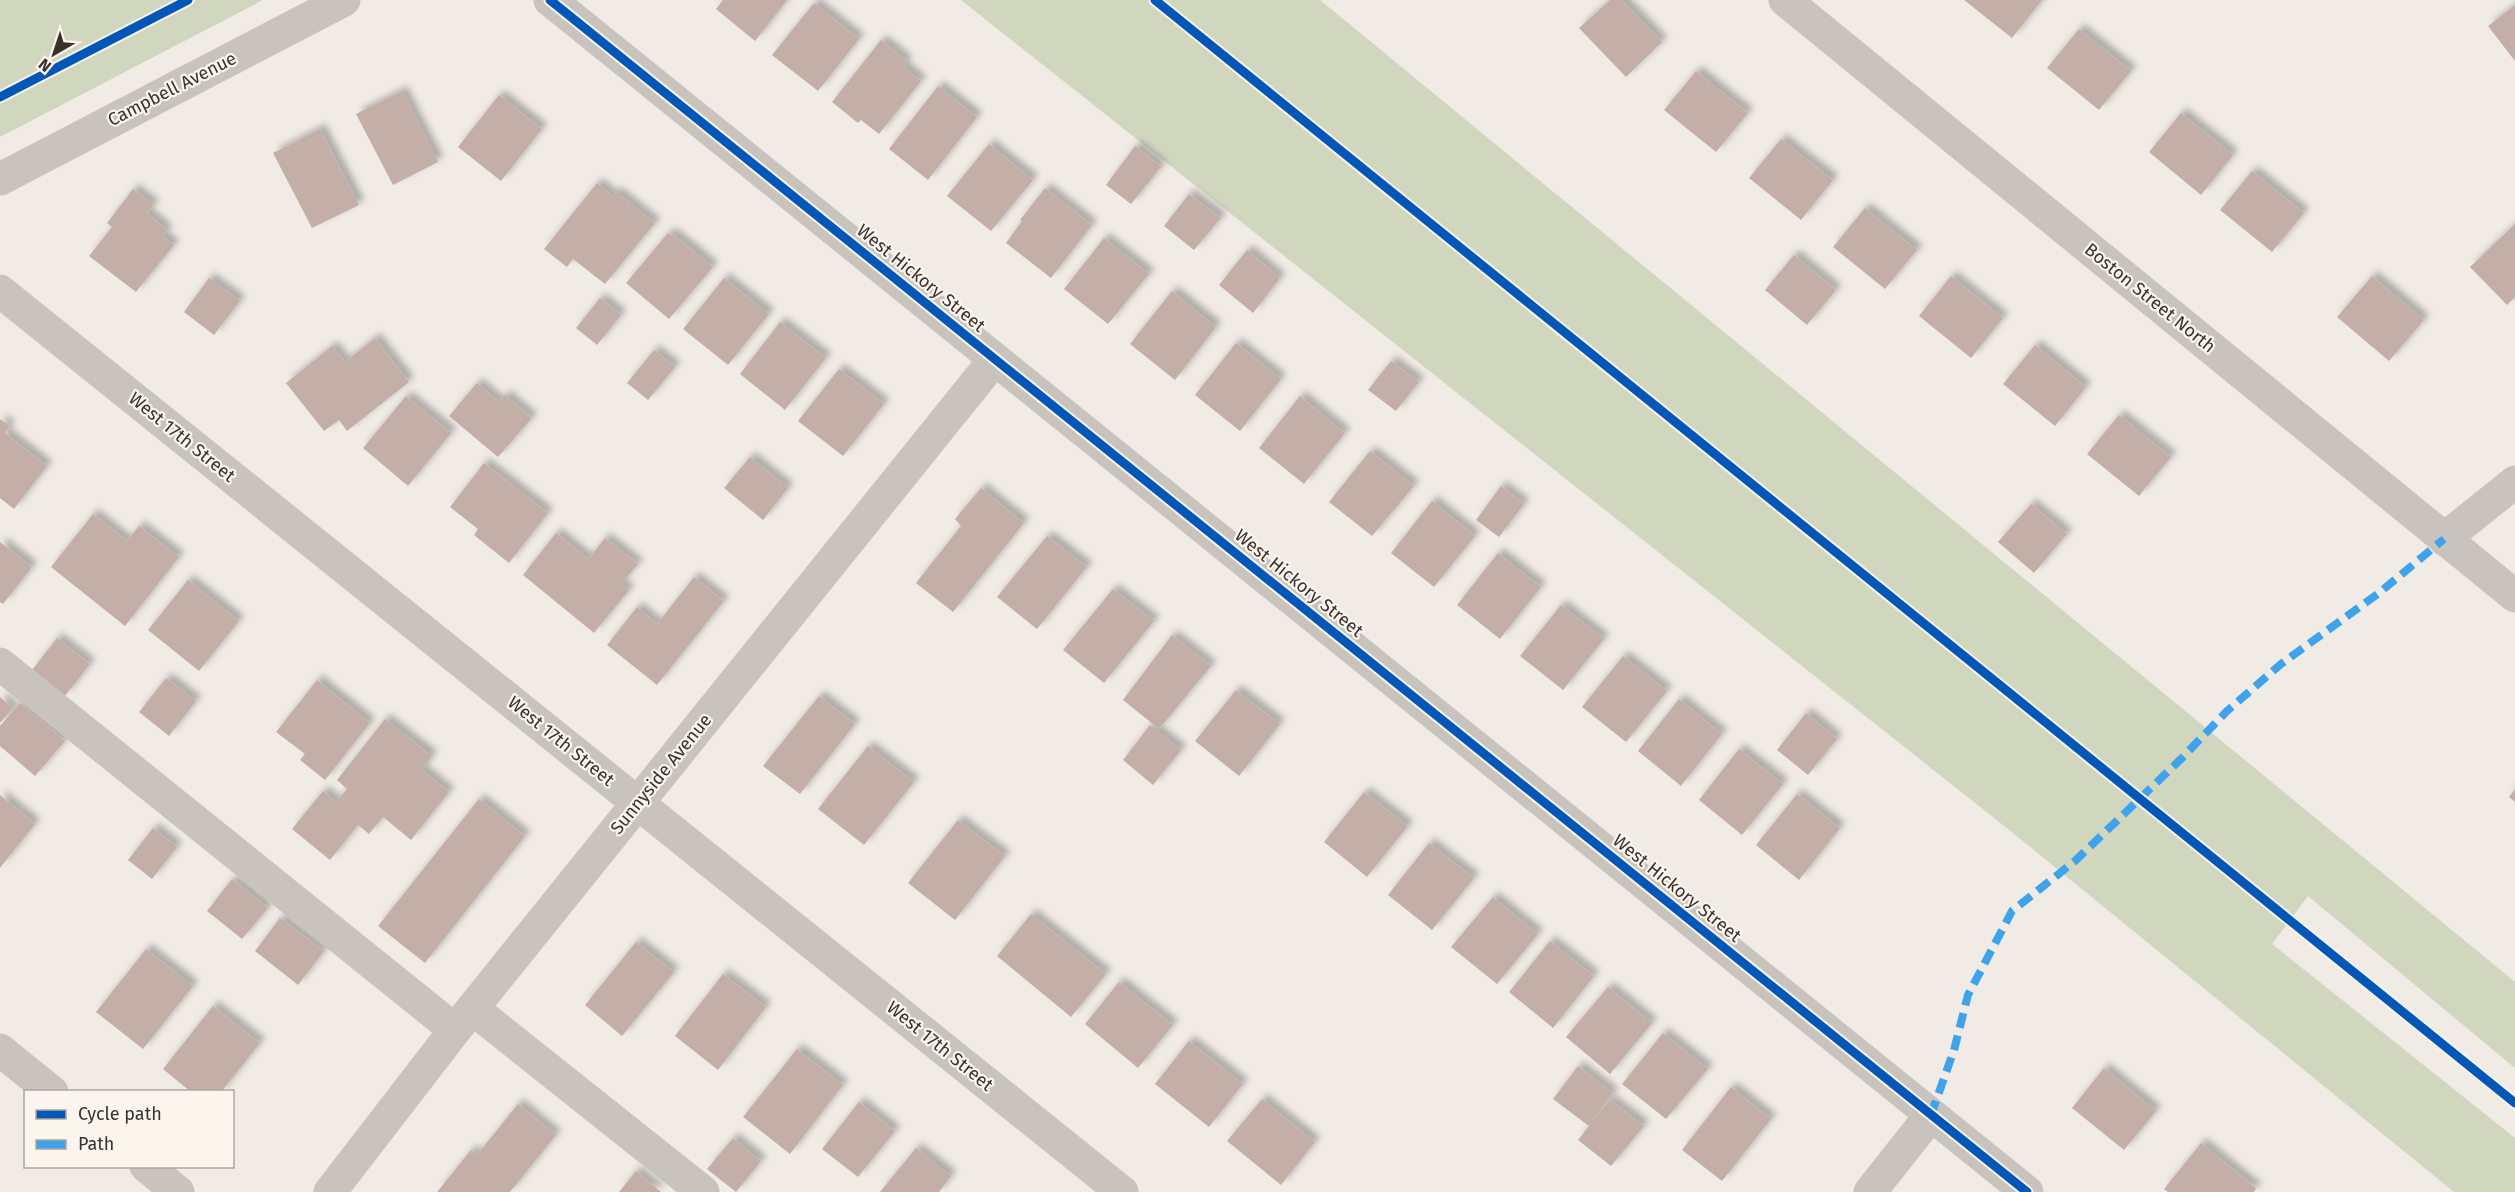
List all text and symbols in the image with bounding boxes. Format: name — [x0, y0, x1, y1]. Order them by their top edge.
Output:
north arrow — [24, 24, 84, 84]
street label: Campbell Avenue — [104, 47, 240, 131]
text: N — [35, 55, 55, 76]
street label: West Hickory Street — [852, 219, 990, 337]
street label: Boston Street North — [2080, 238, 2220, 358]
street label: West 17th Street — [124, 387, 240, 487]
street label: West Hickory Street — [1230, 524, 1368, 642]
street label: West 17th Street — [503, 691, 619, 791]
street label: Sunnyside Avenue — [606, 709, 716, 839]
street label: West Hickory Street — [1608, 829, 1746, 947]
street label: West 17th Street — [882, 996, 998, 1096]
legend — [24, 1090, 234, 1168]
text: Cycle path — [78, 1103, 162, 1125]
text: Path — [78, 1133, 114, 1155]

